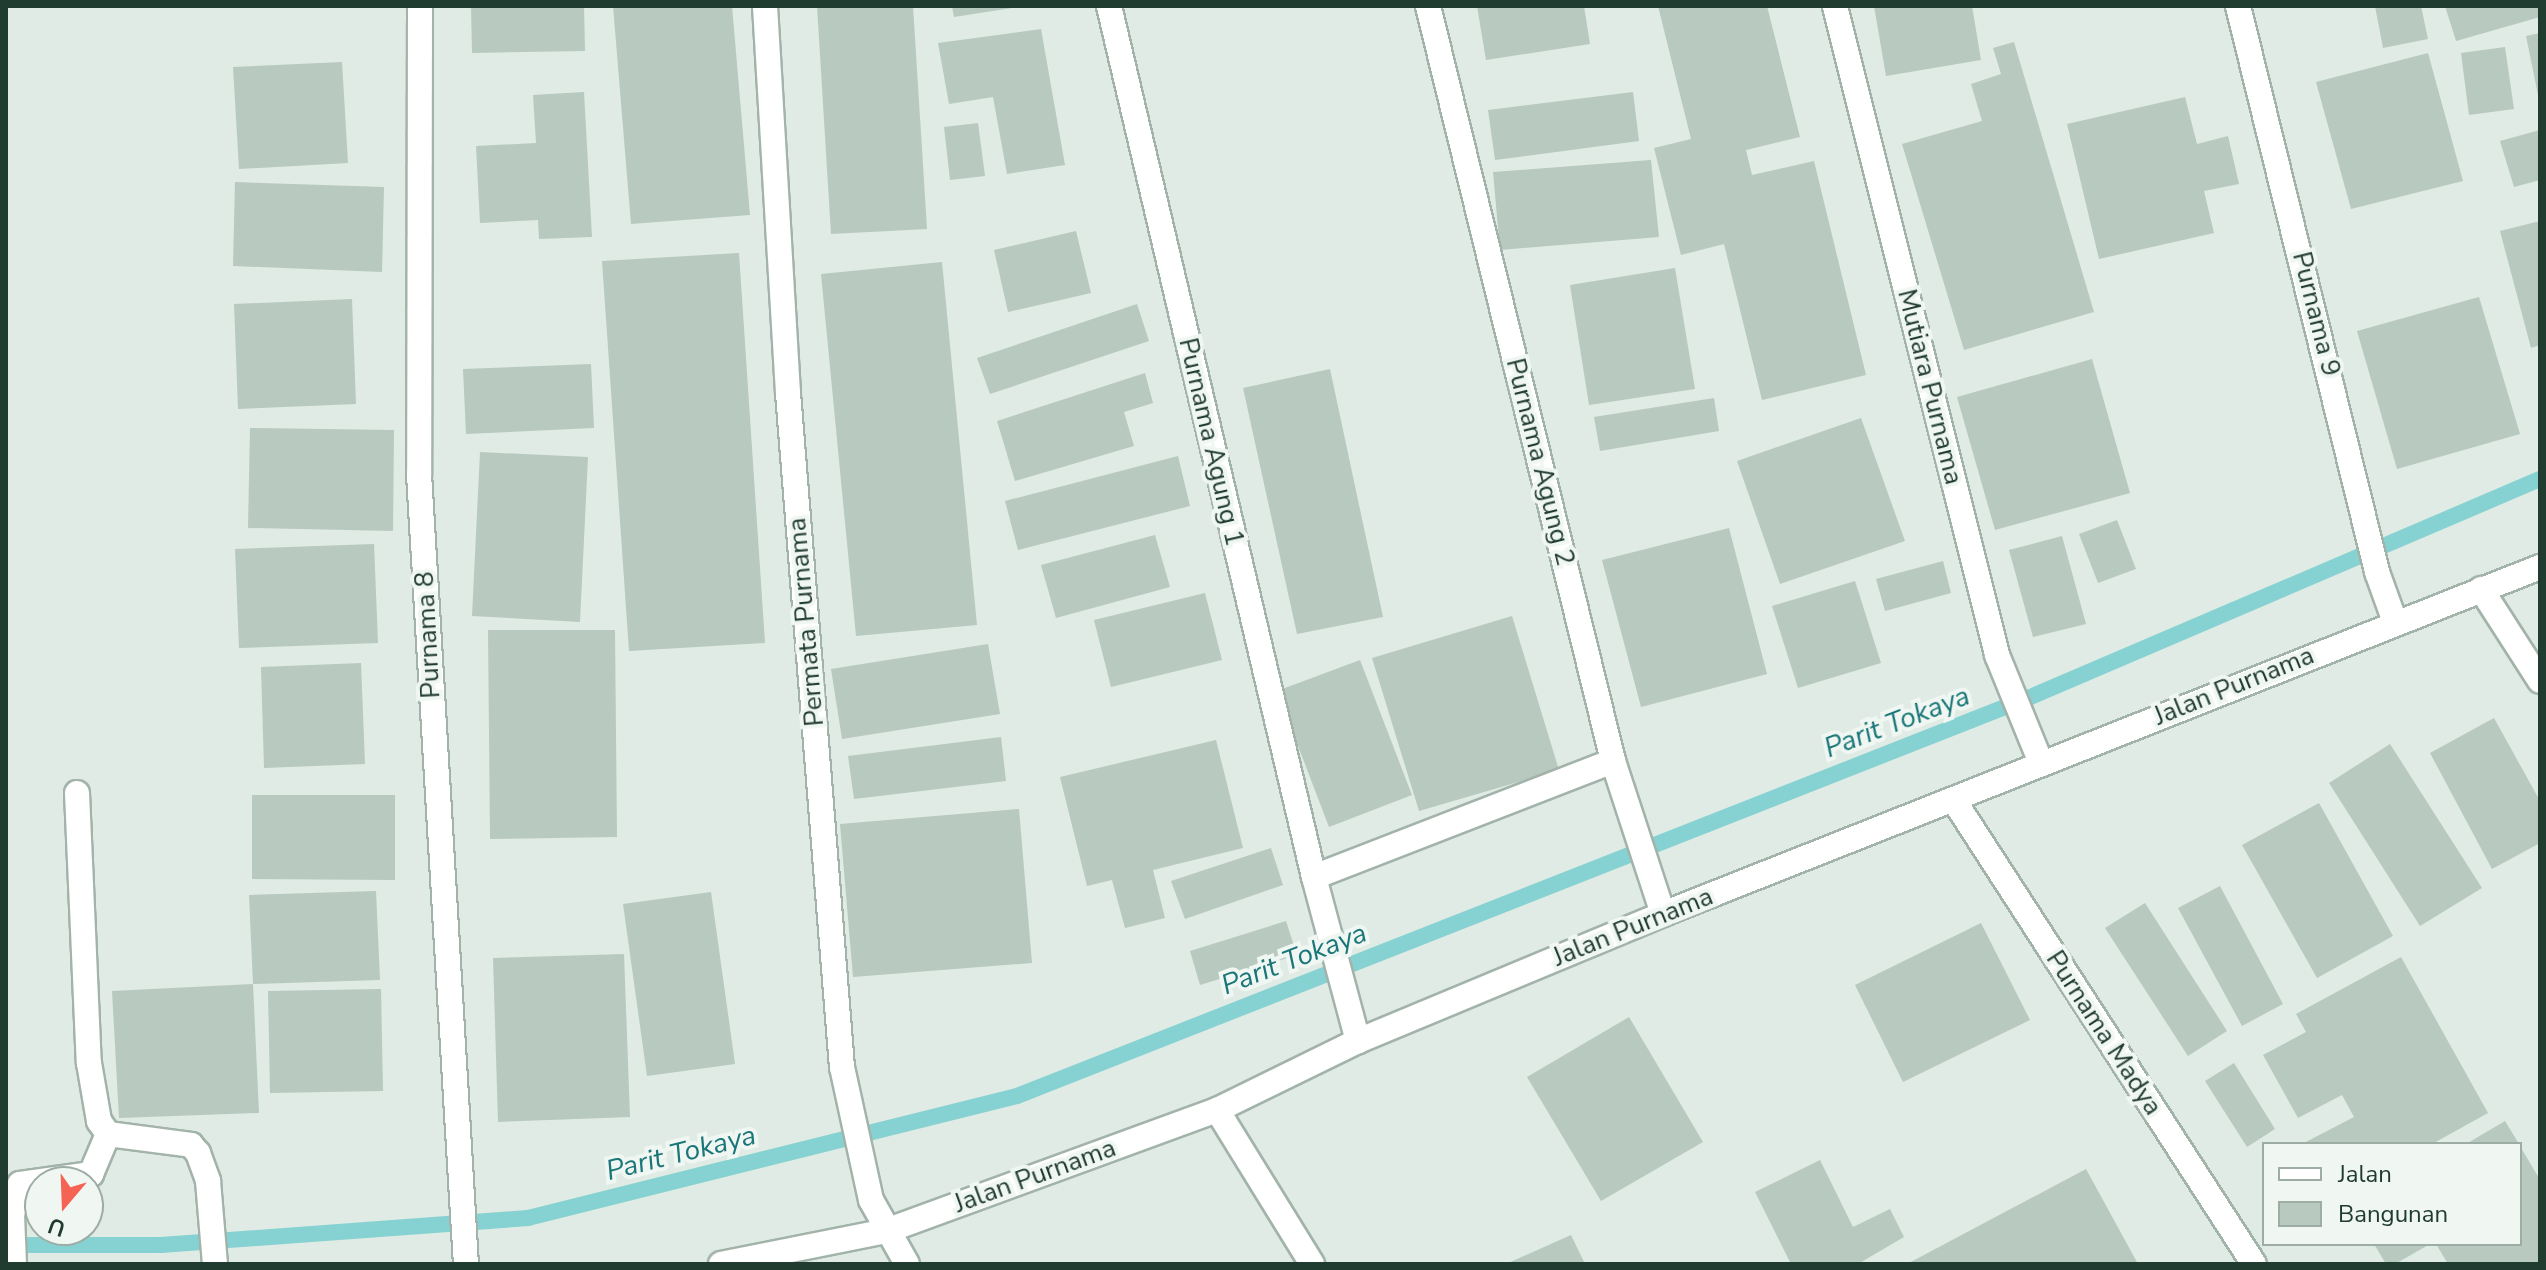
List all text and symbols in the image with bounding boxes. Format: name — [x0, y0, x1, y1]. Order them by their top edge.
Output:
street label: Purnama 9 — [2285, 249, 2347, 379]
street label: Mutiara Purnama — [1891, 286, 1969, 488]
street label: Purnama Agung 1 — [1172, 335, 1250, 549]
street label: Purnama Agung 2 — [1499, 355, 1581, 569]
street label: Permata Purnama — [781, 516, 831, 728]
street label: Purnama 8 — [409, 571, 447, 699]
street label: Jalan Purnama — [2149, 640, 2319, 732]
water label: Parit Tokaya — [1819, 679, 1975, 765]
street label: Jalan Purnama — [1548, 881, 1718, 973]
water label: Parit Tokaya — [1216, 916, 1372, 1002]
street label: Purnama Madya — [2039, 945, 2169, 1121]
water label: Parit Tokaya — [603, 1118, 759, 1188]
street label: Jalan Purnama — [950, 1132, 1120, 1220]
legend — [2262, 1142, 2522, 1246]
text: Jalan — [2338, 1158, 2392, 1190]
north arrow — [24, 1166, 104, 1246]
text: Bangunan — [2338, 1198, 2448, 1230]
text: U — [44, 1210, 69, 1244]

